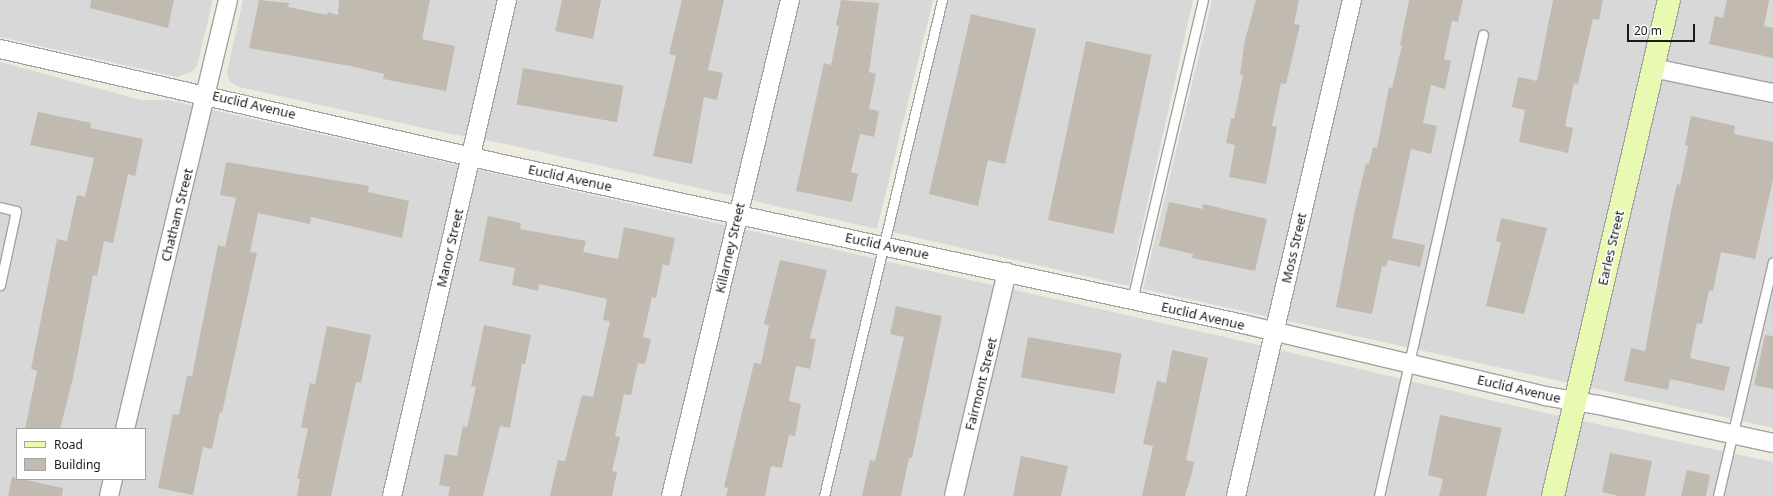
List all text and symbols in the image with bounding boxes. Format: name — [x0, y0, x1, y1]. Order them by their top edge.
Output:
scale bar — [1629, 16, 1697, 42]
text: 20 m — [1634, 22, 1662, 39]
street label: Euclid Avenue — [211, 88, 297, 122]
street label: Euclid Avenue — [527, 162, 613, 194]
street label: Chatham Street — [158, 167, 196, 263]
street label: Killarney Street — [712, 201, 748, 295]
street label: Manor Street — [433, 207, 467, 289]
street label: Earles Street — [1595, 209, 1627, 287]
street label: Moss Street — [1278, 211, 1310, 285]
street label: Euclid Avenue — [844, 230, 930, 262]
street label: Euclid Avenue — [1160, 299, 1246, 333]
street label: Fairmont Street — [962, 336, 1000, 432]
street label: Euclid Avenue — [1476, 372, 1562, 406]
legend — [16, 428, 146, 480]
text: Road — [54, 436, 83, 453]
text: Building — [54, 456, 101, 473]

